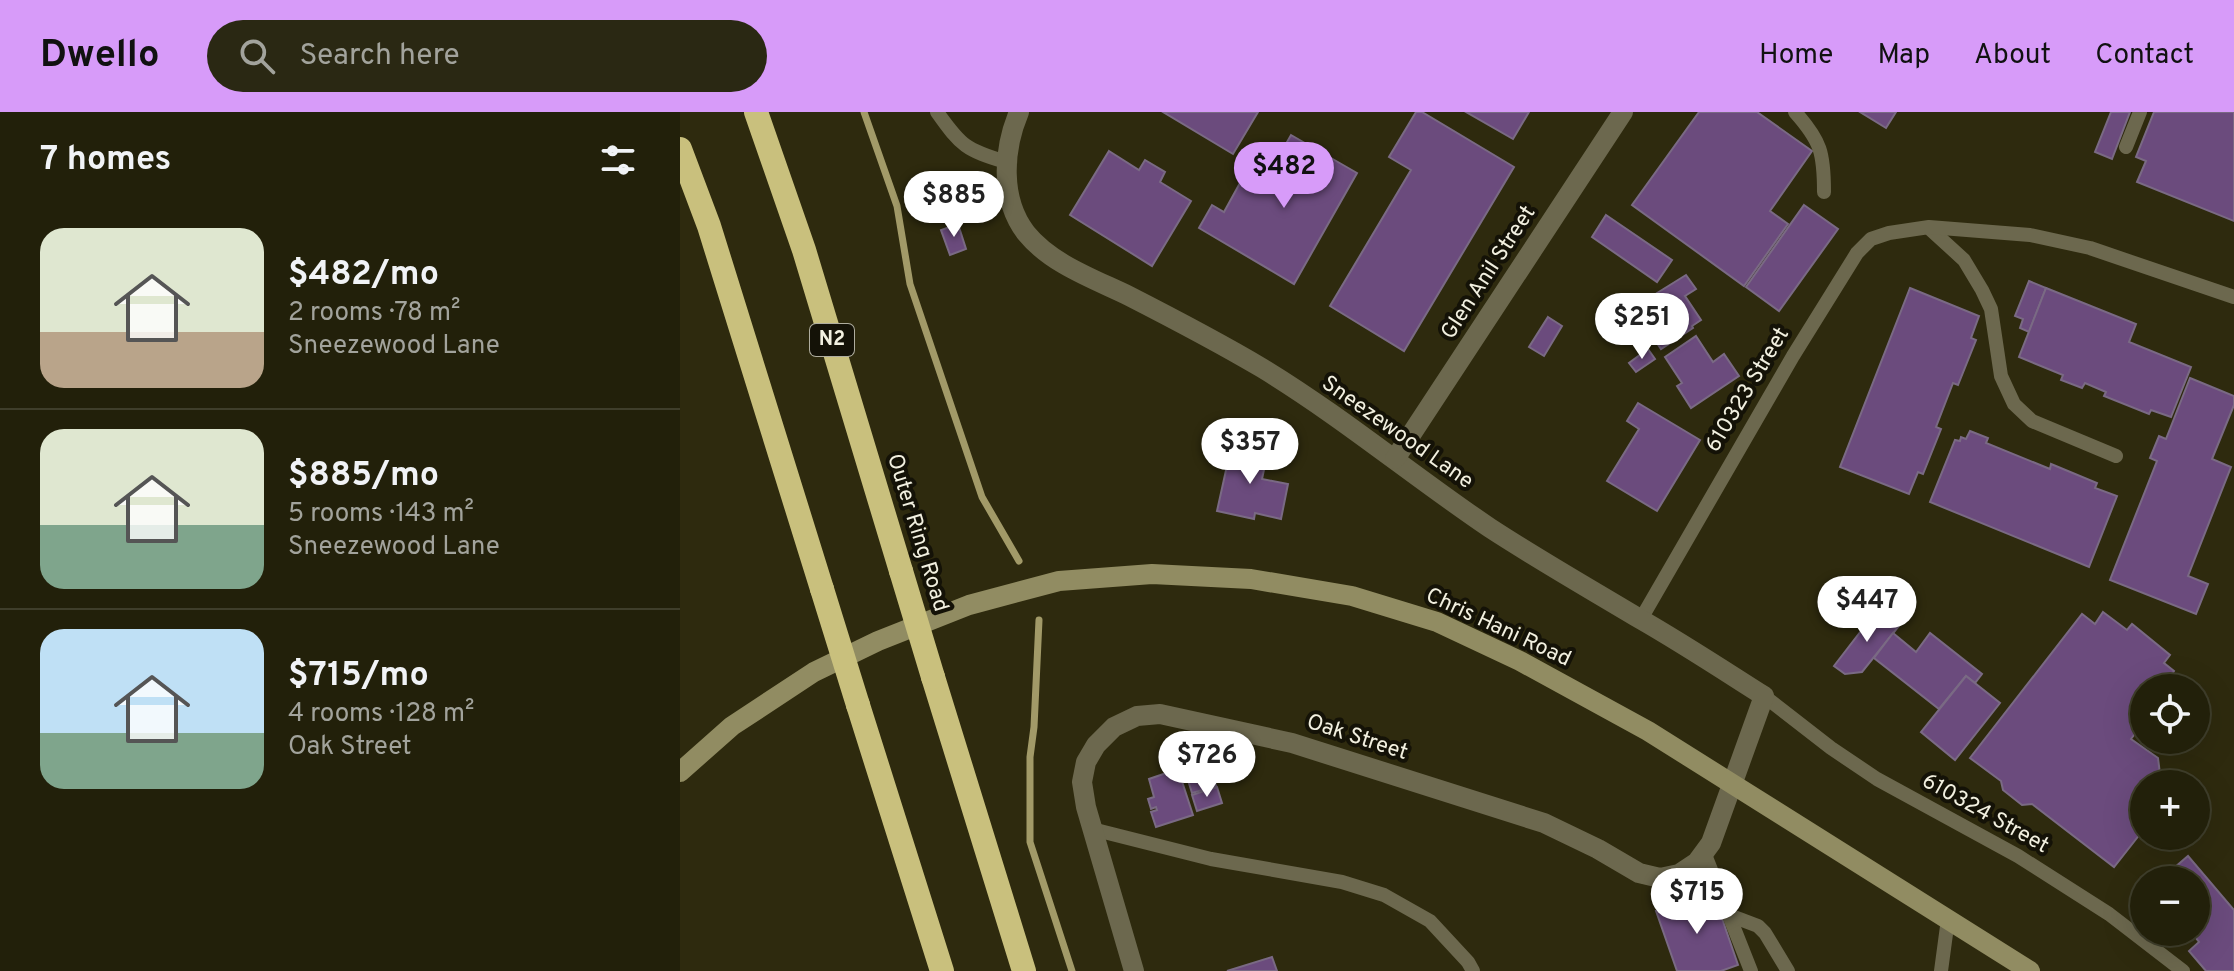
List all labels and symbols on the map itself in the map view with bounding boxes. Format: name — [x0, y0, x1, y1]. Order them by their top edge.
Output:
pin: $482 — [1237, 142, 1331, 210]
pin: $885 — [907, 171, 1001, 239]
street label: Glen Anil Street — [1436, 201, 1542, 345]
pin: $251 — [1595, 293, 1689, 361]
street label: 610323 Street — [1700, 323, 1796, 457]
road number: N2 — [810, 324, 854, 356]
street label: Sneezewood Lane — [1316, 371, 1478, 495]
pin: $357 — [1203, 418, 1297, 486]
street label: Outer Ring Road — [880, 451, 954, 615]
pin: $447 — [1820, 576, 1914, 644]
street label: Chris Hani Road — [1421, 583, 1575, 673]
street label: Oak Street — [1303, 709, 1411, 767]
pin: $726 — [1160, 731, 1254, 799]
street label: 610324 Street — [1917, 768, 2053, 860]
pin: $715 — [1650, 868, 1744, 936]

